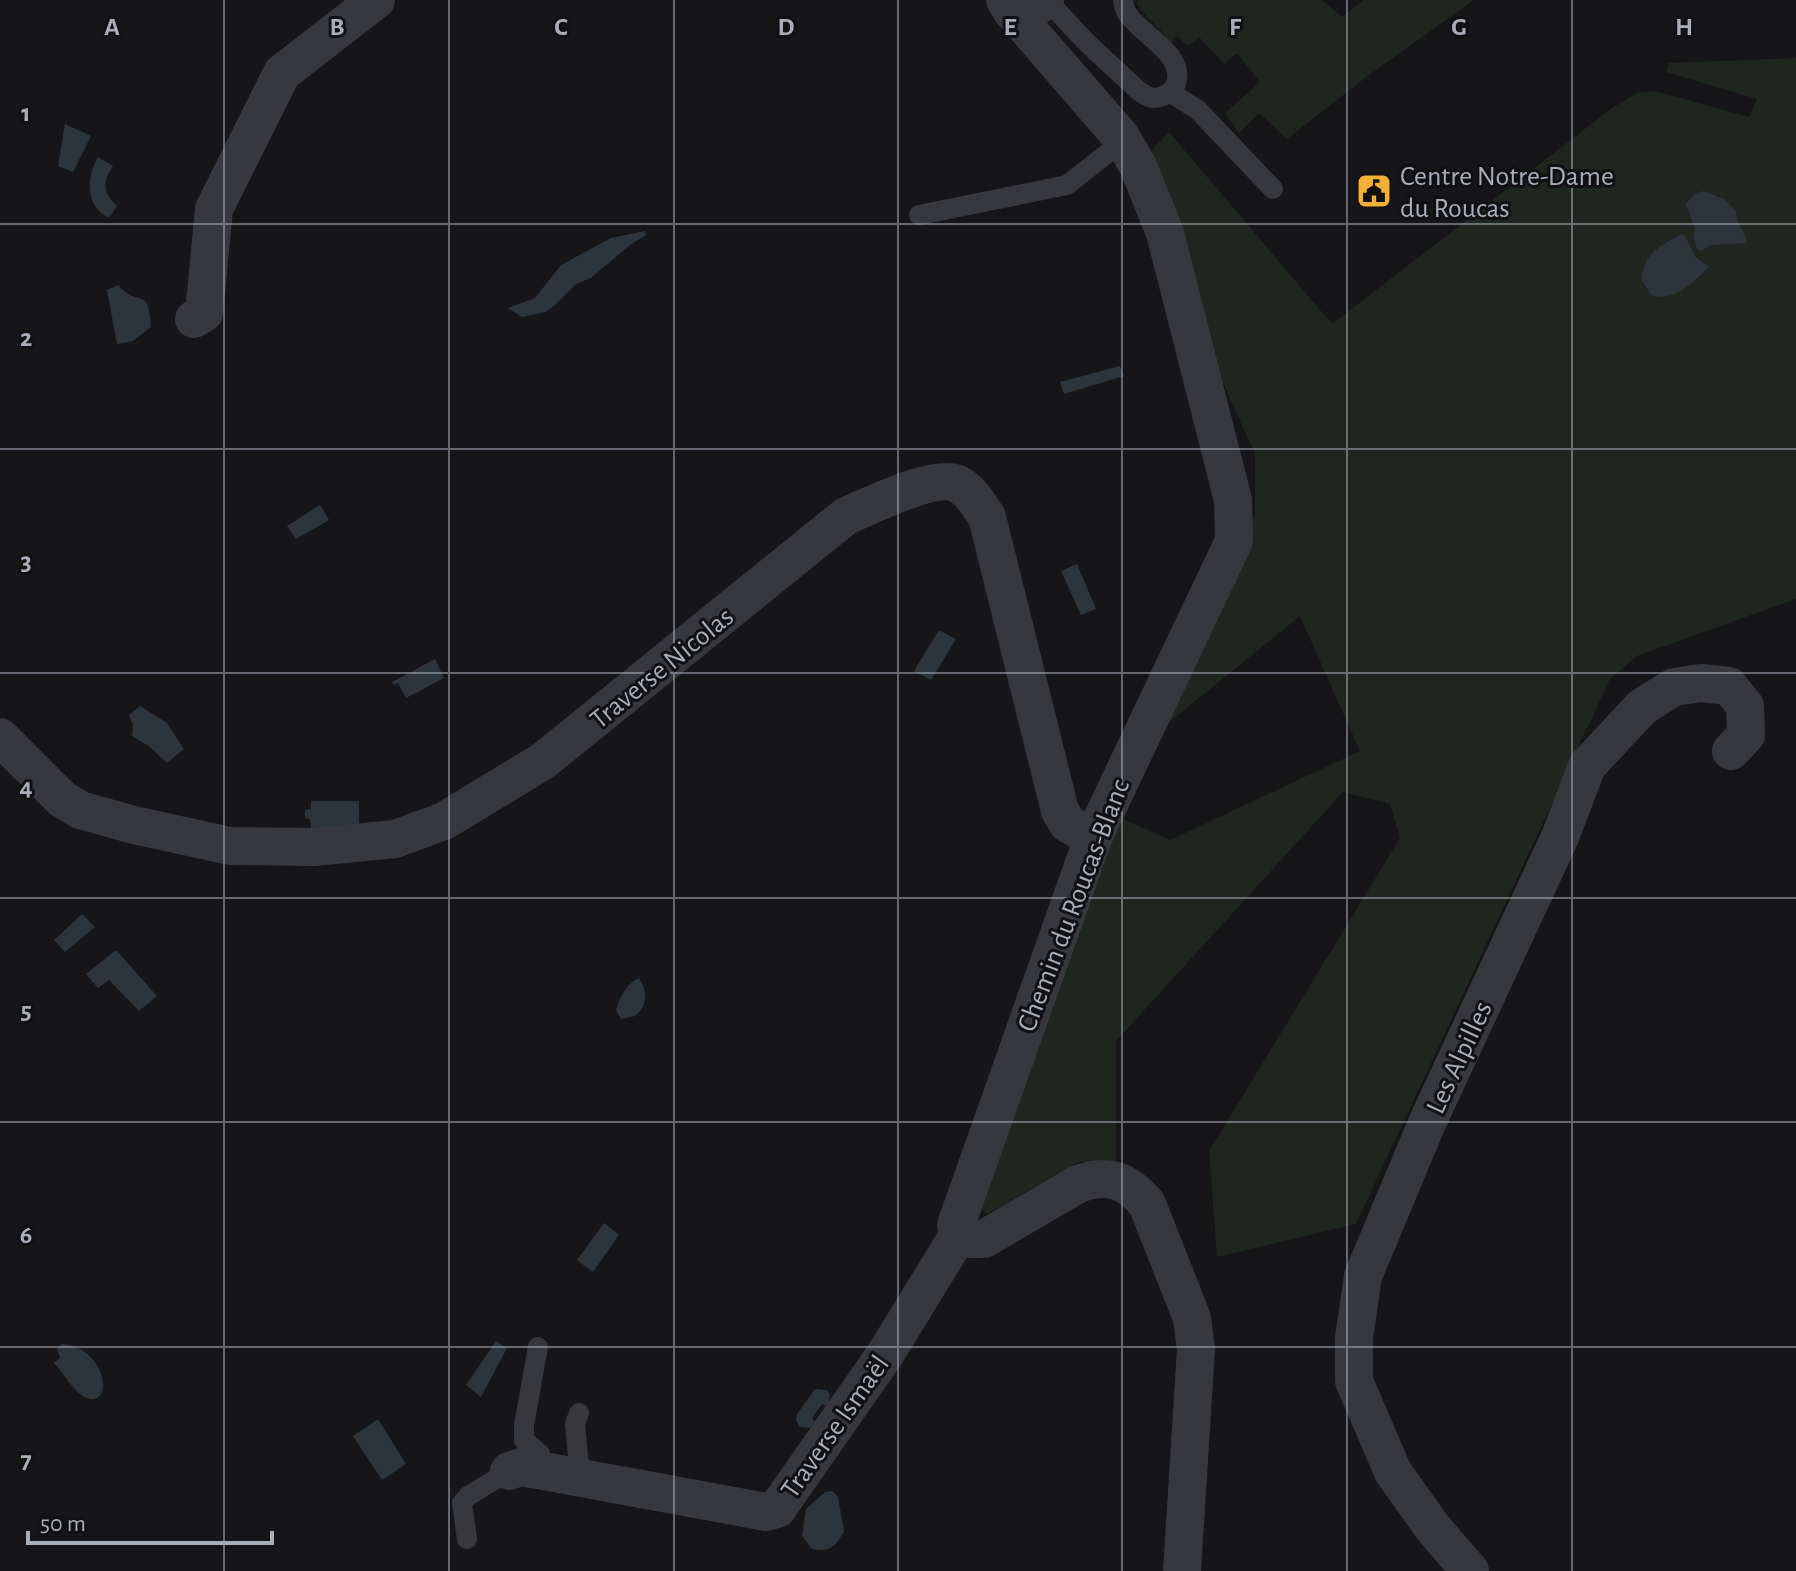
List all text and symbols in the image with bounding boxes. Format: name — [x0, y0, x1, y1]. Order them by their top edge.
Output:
text: A — [104, 14, 120, 40]
text: B — [329, 14, 345, 40]
text: C — [554, 14, 568, 40]
text: D — [777, 14, 795, 40]
text: E — [1003, 14, 1017, 40]
text: F — [1229, 14, 1242, 40]
text: G — [1451, 14, 1467, 40]
text: H — [1675, 14, 1693, 40]
text: 1 — [21, 100, 31, 126]
place label: Centre Notre-Dame du Roucas — [1400, 163, 1614, 223]
public building icon: Centre Notre-Dame du Roucas — [1355, 172, 1393, 210]
text: 2 — [20, 325, 32, 351]
text: 3 — [20, 549, 32, 575]
street label: Traverse Nicolas — [585, 603, 739, 735]
text: 4 — [19, 774, 33, 800]
street label: Chemin du Roucas-Blanc — [1013, 776, 1135, 1036]
street label: Les Alpilles — [1422, 997, 1498, 1118]
text: 5 — [20, 998, 32, 1024]
text: 6 — [20, 1222, 32, 1248]
street label: Traverse Ismaël — [776, 1351, 895, 1504]
text: 7 — [20, 1447, 32, 1473]
scale bar — [28, 1495, 272, 1545]
text: 50 m — [40, 1512, 86, 1536]

